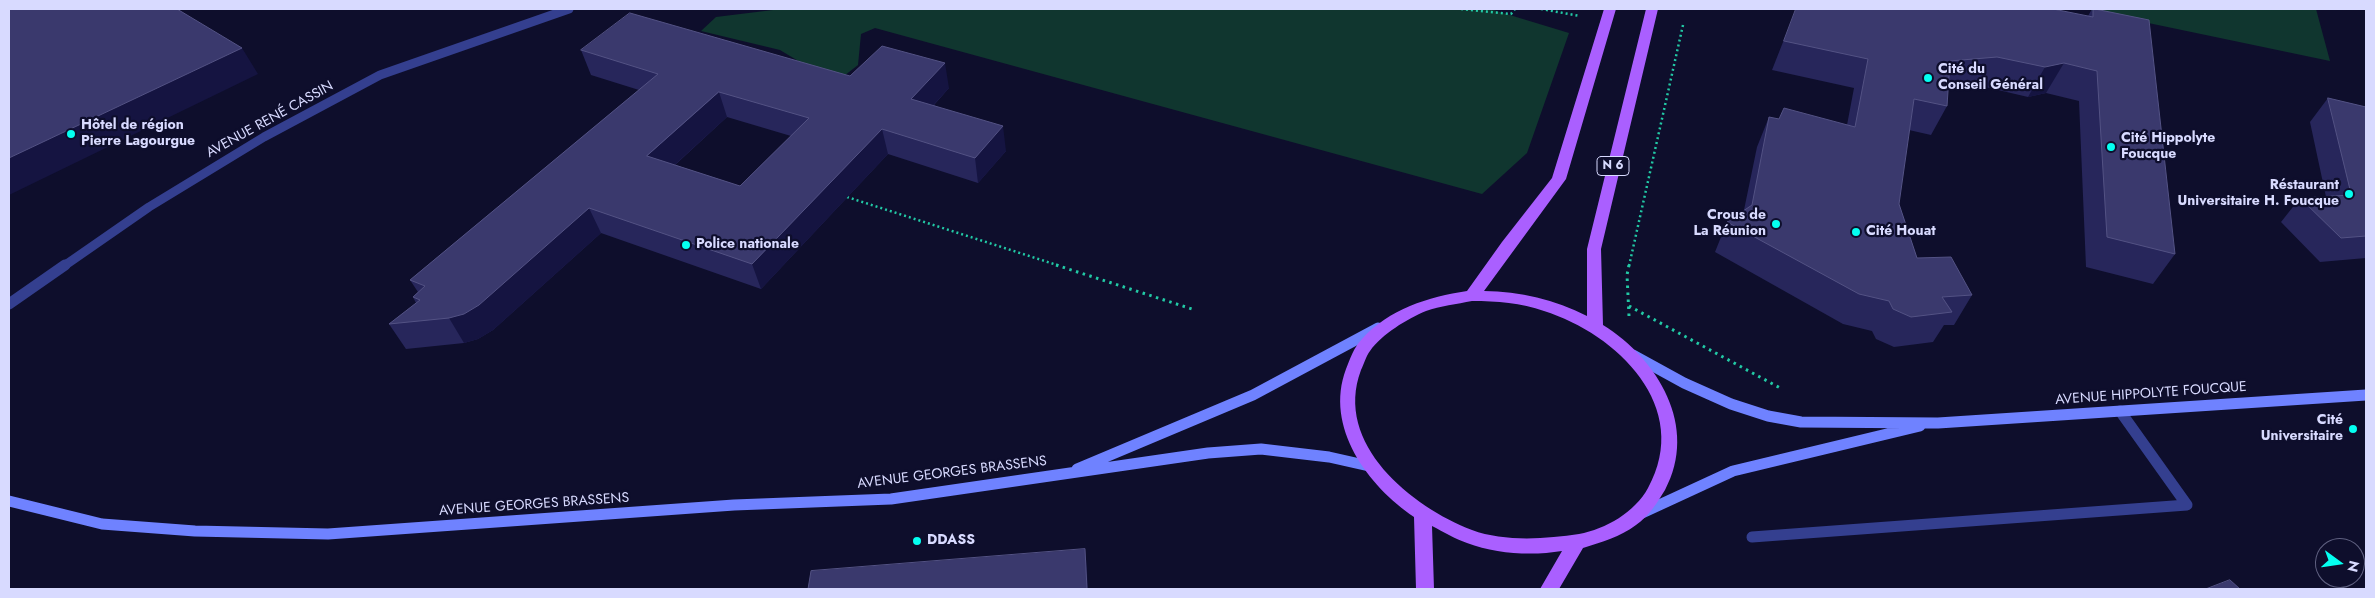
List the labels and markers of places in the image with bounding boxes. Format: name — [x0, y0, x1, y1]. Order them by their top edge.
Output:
place label: Cité du Conseil Général — [1938, 62, 2043, 94]
marker: Cité du Conseil Général — [1922, 72, 1934, 84]
place label: Hôtel de région Pierre Lagourgue — [81, 118, 195, 150]
marker: Hôtel de région Pierre Lagourgue — [65, 128, 77, 140]
place label: Cité Hippolyte Foucque — [2121, 131, 2215, 164]
marker: Cité Hippolyte Foucque — [2105, 141, 2117, 153]
place label: Réstaurant Universitaire H. Foucque — [2177, 178, 2339, 210]
marker: Réstaurant Universitaire H. Foucque — [2343, 188, 2355, 200]
place label: Crous de La Réunion — [1694, 208, 1766, 240]
marker: Crous de La Réunion — [1770, 218, 1782, 230]
place label: Cité Houat — [1866, 224, 1936, 240]
marker: Cité Houat — [1850, 226, 1862, 238]
place label: Police nationale — [696, 237, 799, 253]
marker: Police nationale — [680, 239, 692, 251]
place label: Cité Universitaire — [2261, 413, 2343, 446]
marker: Cité Universitaire — [2347, 423, 2359, 435]
place label: DDASS — [927, 533, 975, 549]
marker: DDASS — [911, 535, 923, 547]

